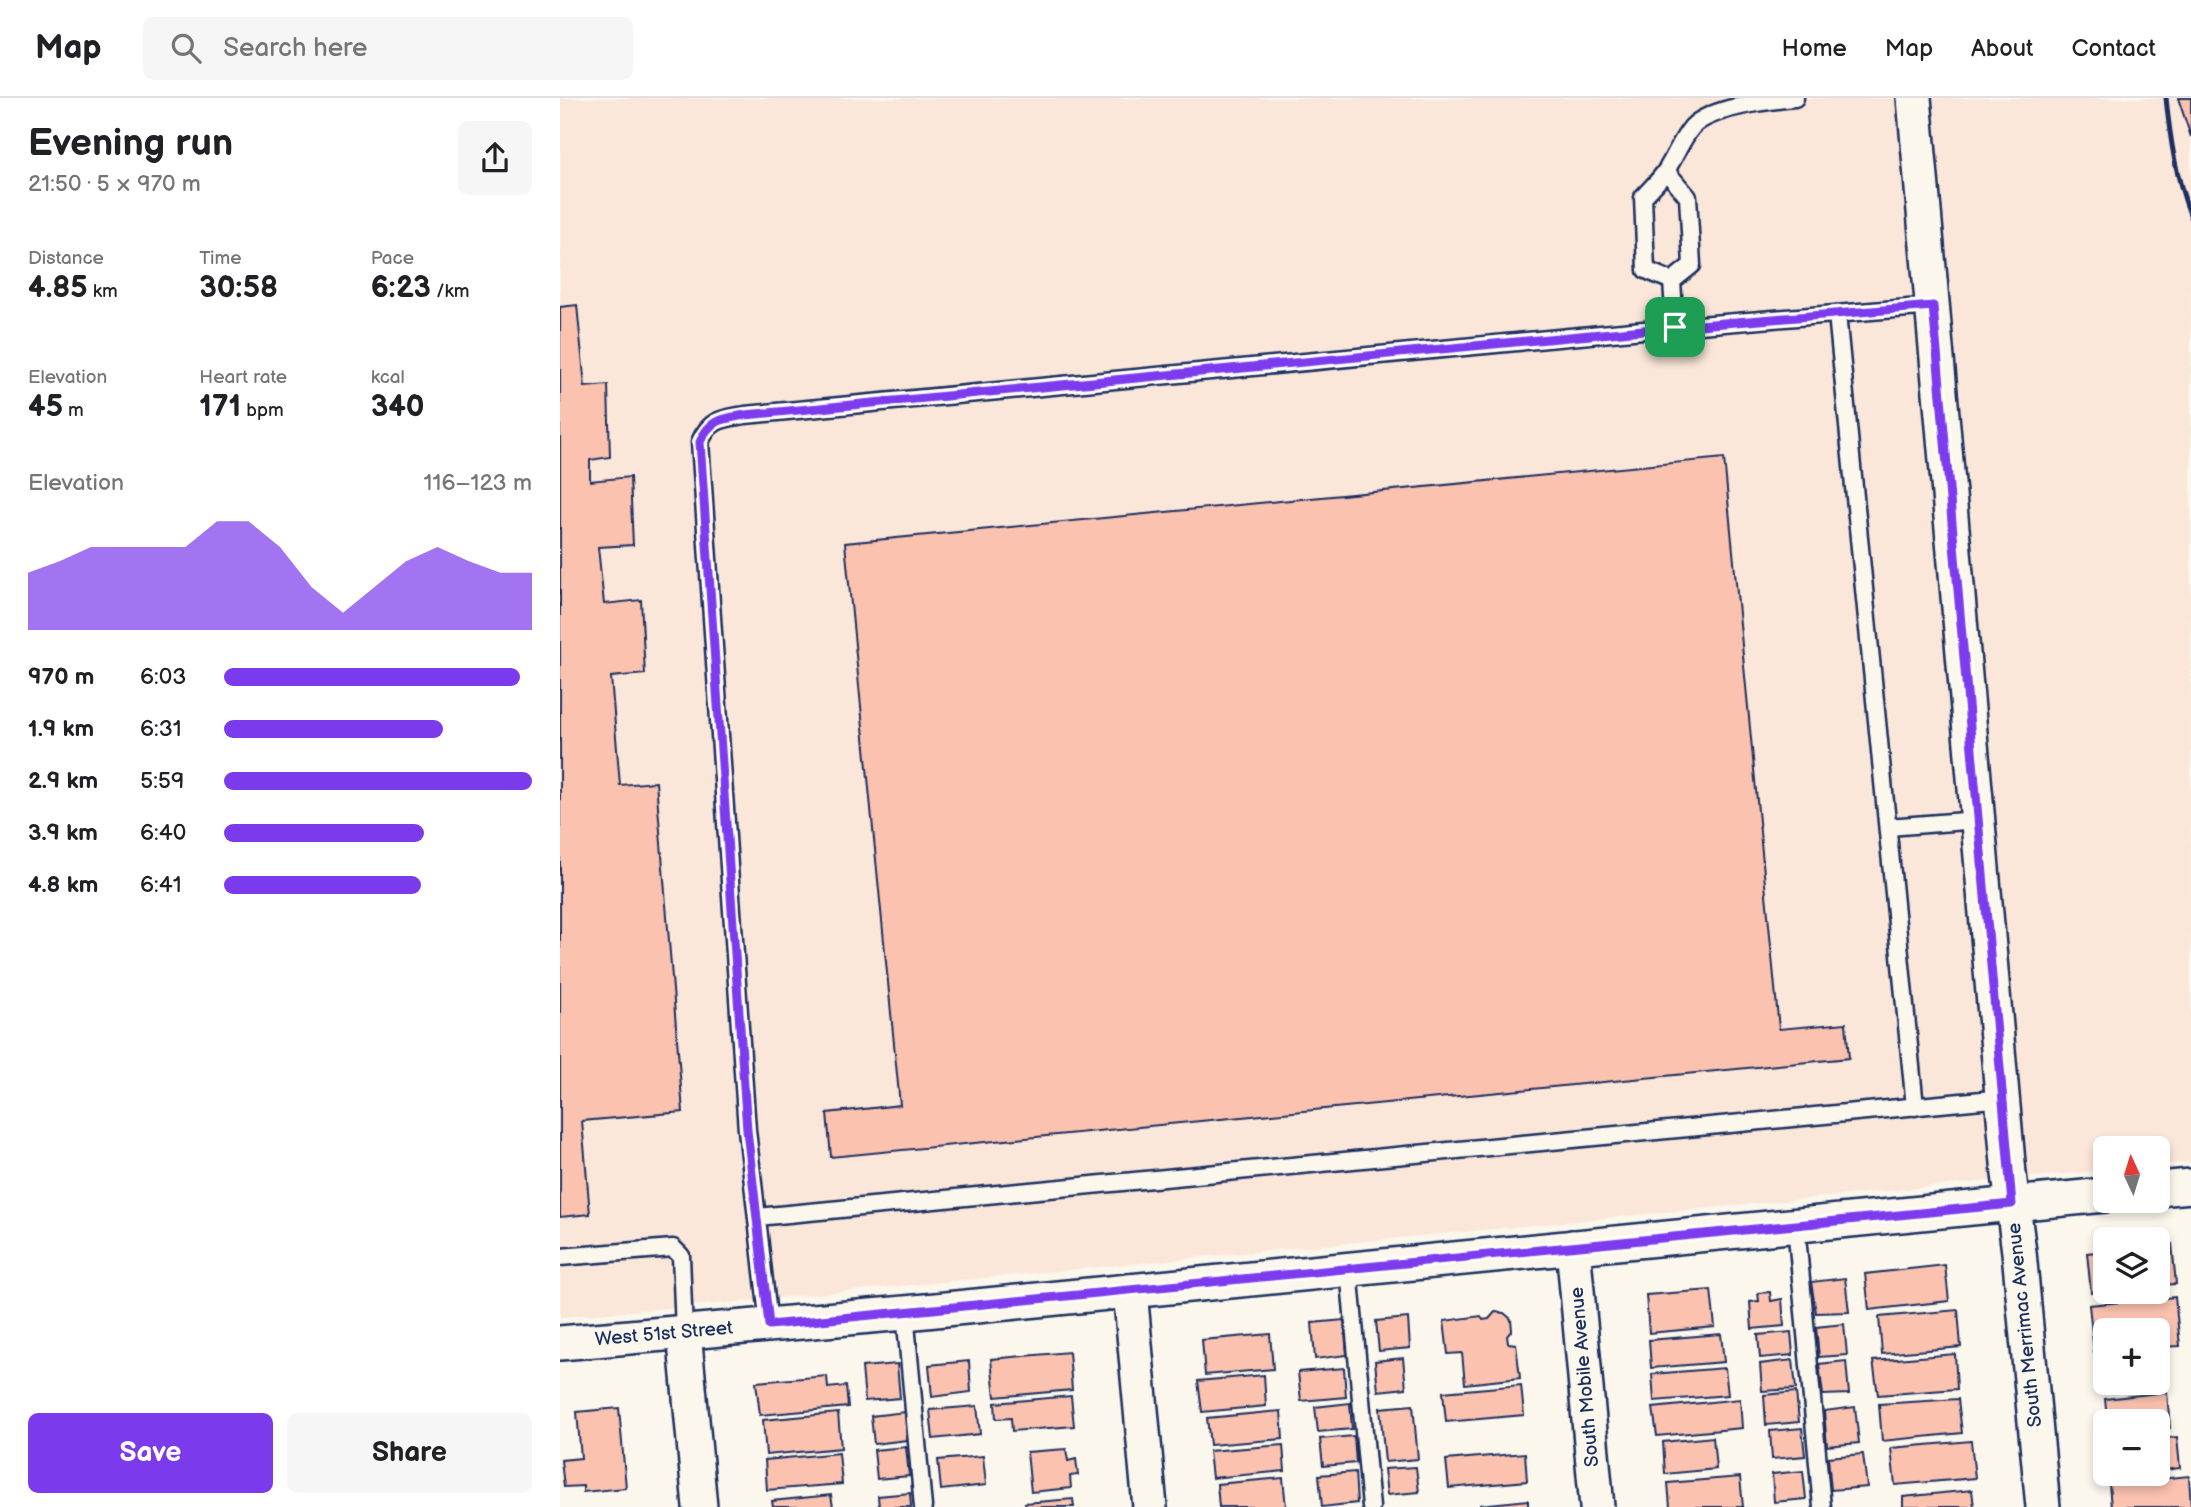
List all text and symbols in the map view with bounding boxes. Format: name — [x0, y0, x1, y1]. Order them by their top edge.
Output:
search box — [143, 17, 633, 80]
text: Map — [35, 28, 101, 68]
icon: search — [167, 29, 205, 67]
text: Search here — [223, 33, 367, 64]
text: Home — [1782, 34, 1847, 63]
text: Map — [1885, 34, 1933, 63]
text: About — [1971, 34, 2033, 63]
text: Contact — [2071, 34, 2156, 63]
text: Evening run — [28, 121, 233, 166]
button: share — [458, 121, 532, 195]
text: 21:50 · 5 × 970 m — [28, 170, 201, 198]
text: Distance — [28, 247, 104, 270]
text: Time — [199, 247, 241, 270]
text: Pace — [371, 247, 414, 270]
text: 4.85 — [28, 270, 88, 306]
text: 30:58 — [199, 270, 278, 306]
text: 6:23 — [371, 270, 431, 306]
text: km — [88, 280, 118, 303]
text: /km — [431, 280, 470, 303]
pin — [1645, 297, 1705, 357]
icon: arrive — [1656, 308, 1694, 346]
text: Elevation — [28, 366, 107, 389]
text: Heart rate — [199, 366, 287, 389]
text: kcal — [371, 366, 405, 389]
text: 45 — [28, 389, 63, 425]
text: 171 — [199, 389, 241, 425]
text: 340 — [371, 389, 425, 425]
text: m — [63, 399, 84, 422]
text: bpm — [241, 399, 284, 422]
text: Elevation — [28, 469, 124, 497]
text: 116–123 m — [424, 469, 532, 497]
text: 970 m — [28, 663, 94, 691]
text: 6:03 — [140, 663, 186, 691]
text: 1.9 km — [28, 715, 94, 743]
text: 6:31 — [140, 715, 182, 743]
text: 2.9 km — [28, 767, 98, 795]
text: 5:59 — [140, 767, 184, 795]
text: 3.9 km — [28, 819, 98, 847]
text: 6:40 — [140, 819, 186, 847]
text: 4.8 km — [28, 871, 98, 899]
text: 6:41 — [140, 871, 182, 899]
north arrow — [2093, 1136, 2170, 1213]
map controls — [2093, 1136, 2170, 1486]
street label: South Merrimac Avenue — [2003, 1222, 2047, 1428]
button: layers — [2093, 1227, 2170, 1304]
street label: South Mobile Avenue — [1566, 1286, 1604, 1468]
street label: West 51st Street — [594, 1317, 734, 1351]
button: + — [2093, 1318, 2170, 1395]
button: − — [2093, 1409, 2170, 1486]
button: Save — [28, 1413, 273, 1493]
button: Share — [287, 1413, 532, 1493]

